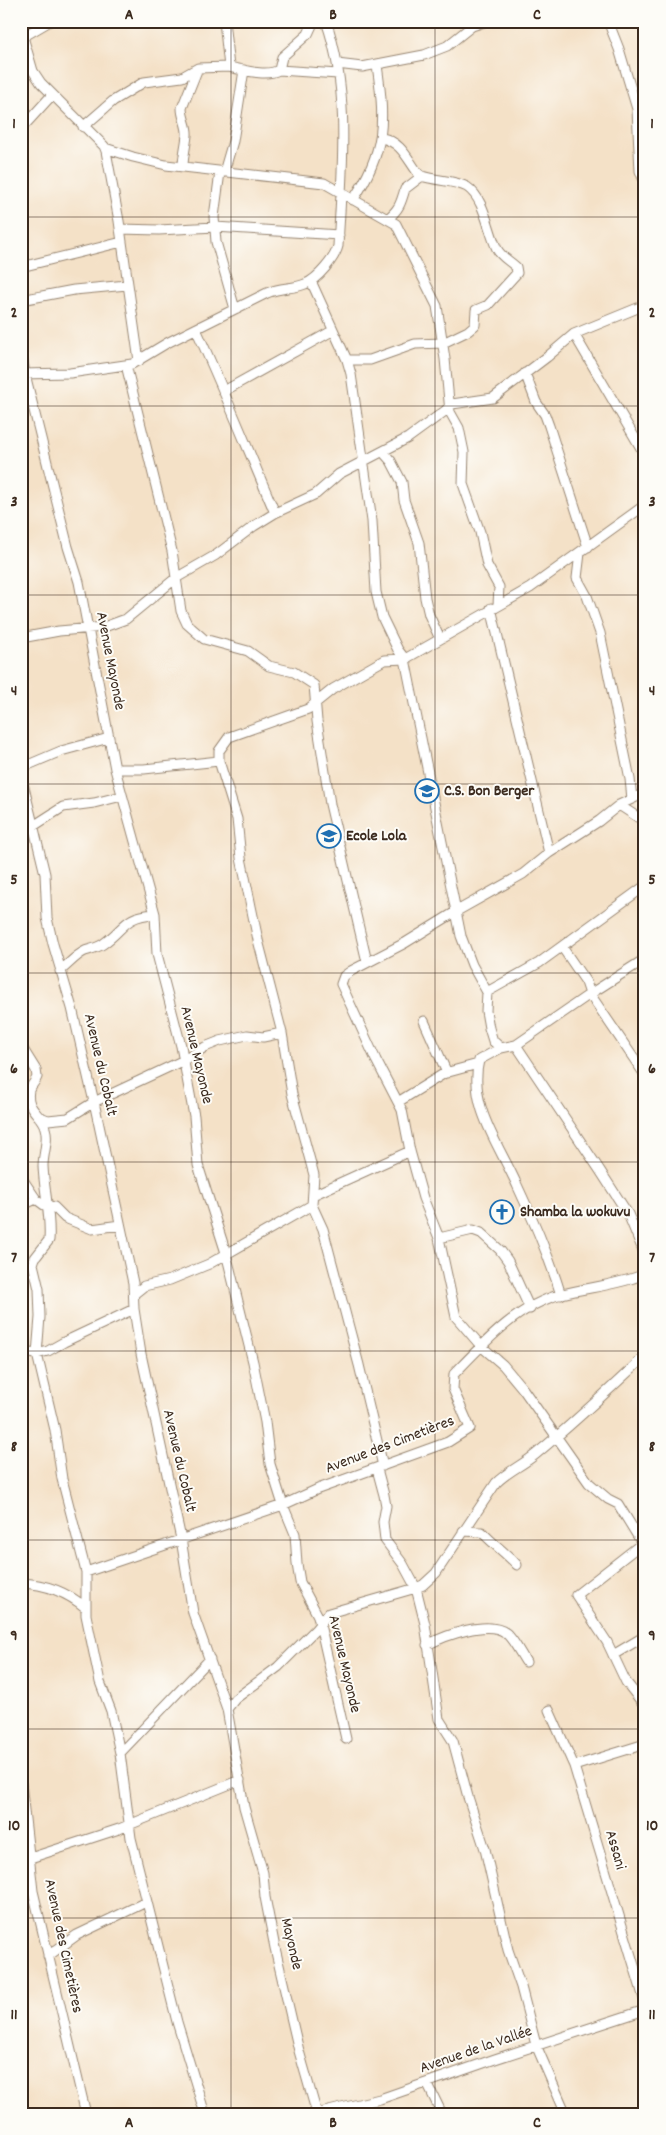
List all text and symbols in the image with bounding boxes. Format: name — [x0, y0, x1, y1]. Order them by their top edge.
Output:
text: A — [125, 4, 134, 27]
text: B — [329, 4, 337, 27]
text: C — [533, 4, 541, 27]
text: 1 — [12, 113, 16, 136]
text: 1 — [650, 113, 654, 136]
text: 2 — [11, 302, 18, 325]
text: 2 — [649, 302, 656, 325]
text: 3 — [10, 491, 18, 514]
text: 3 — [648, 491, 656, 514]
street label: Avenue Mayonde — [89, 610, 131, 712]
text: 4 — [11, 680, 17, 703]
text: 4 — [649, 680, 655, 703]
school or university icon: C.S. Bon Berger — [414, 778, 440, 804]
place label: C.S. Bon Berger — [444, 780, 535, 803]
school or university icon: Ecole Lola — [316, 823, 342, 849]
place label: Ecole Lola — [346, 825, 408, 848]
text: 5 — [10, 869, 18, 892]
text: 5 — [648, 869, 656, 892]
street label: Avenue Mayonde — [174, 1004, 218, 1106]
street label: Avenue du Cobalt — [77, 1011, 123, 1119]
text: 6 — [10, 1058, 18, 1081]
text: 6 — [648, 1058, 656, 1081]
church icon: Shamba la wokuvu — [489, 1199, 515, 1225]
place label: Shamba la wokuvu — [520, 1201, 631, 1224]
text: 7 — [11, 1247, 17, 1270]
text: 7 — [649, 1247, 655, 1270]
street label: Avenue du Cobalt — [156, 1407, 202, 1515]
street label: Avenue des Cimetières — [322, 1410, 458, 1480]
text: 8 — [11, 1436, 18, 1459]
text: 8 — [649, 1436, 656, 1459]
street label: Avenue Mayonde — [322, 1613, 366, 1715]
text: 9 — [10, 1625, 18, 1648]
text: 9 — [648, 1625, 656, 1648]
text: 10 — [8, 1815, 20, 1838]
text: 10 — [646, 1815, 658, 1838]
street label: Assani — [598, 1828, 632, 1872]
street label: Avenue des Cimetières — [38, 1877, 89, 2015]
street label: Mayonde — [274, 1916, 308, 1972]
text: 11 — [10, 2004, 18, 2027]
text: 11 — [648, 2004, 656, 2027]
street label: Avenue de la Vallée — [417, 2020, 535, 2080]
text: A — [125, 2112, 134, 2135]
text: B — [329, 2112, 337, 2135]
text: C — [533, 2112, 541, 2135]

